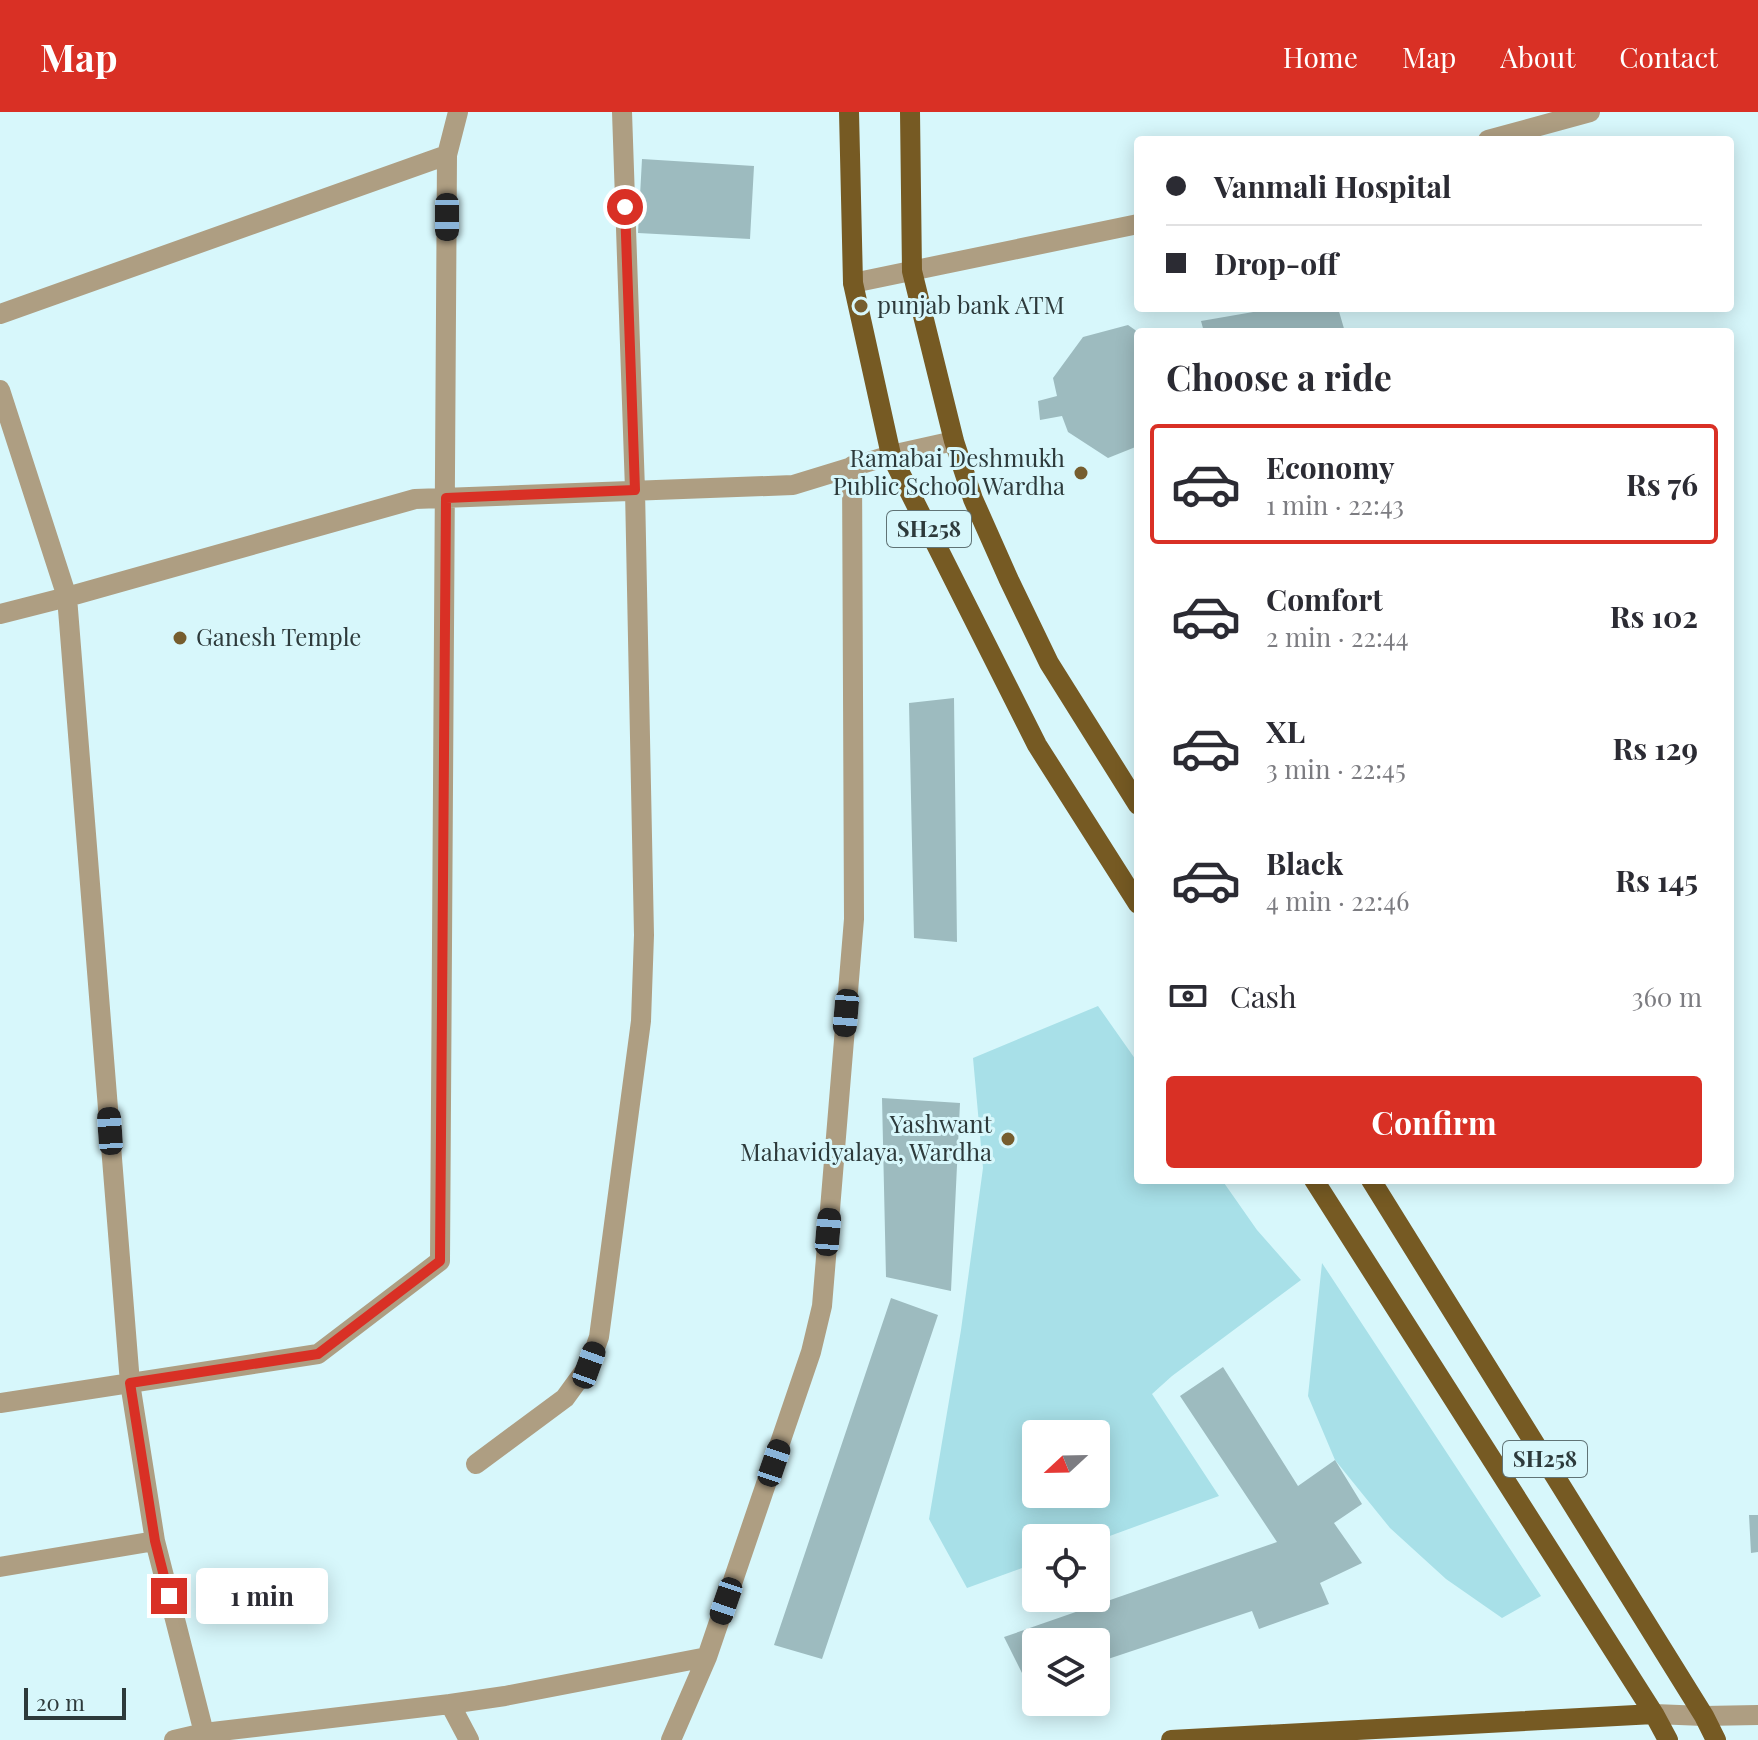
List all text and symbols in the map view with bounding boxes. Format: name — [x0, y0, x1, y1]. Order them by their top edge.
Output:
text: Map — [40, 31, 117, 82]
text: Home — [1283, 38, 1358, 75]
text: Map — [1402, 38, 1456, 75]
text: About — [1500, 38, 1575, 75]
text: Contact — [1619, 38, 1718, 75]
text: Vanmali Hospital — [1214, 166, 1451, 206]
route start — [607, 189, 643, 225]
car — [435, 193, 459, 241]
text: Drop-off — [1214, 243, 1338, 283]
place label: punjab bank ATM — [877, 288, 1065, 320]
marker: punjab bank ATM — [852, 297, 870, 315]
text: Choose a ride — [1166, 352, 1392, 400]
place label: Ramabai Deshmukh Public School Wardha — [833, 441, 1065, 501]
text: Economy — [1266, 447, 1395, 487]
icon: car — [1170, 448, 1242, 520]
marker: Ramabai Deshmukh Public School Wardha — [1072, 464, 1090, 482]
text: Rs 76 — [1626, 464, 1698, 504]
text: 1 min · 22:43 — [1266, 487, 1404, 522]
road number: SH258 — [887, 511, 971, 547]
text: Comfort — [1266, 579, 1383, 619]
icon: car — [1170, 580, 1242, 652]
text: Rs 102 — [1610, 596, 1698, 636]
text: 2 min · 22:44 — [1266, 619, 1408, 654]
place label: Ganesh Temple — [196, 620, 361, 652]
marker: Ganesh Temple — [171, 629, 189, 647]
text: XL — [1266, 711, 1305, 751]
icon: car — [1170, 712, 1242, 784]
text: Rs 129 — [1613, 728, 1698, 768]
text: 3 min · 22:45 — [1266, 751, 1406, 786]
text: Black — [1266, 843, 1343, 883]
icon: car — [1170, 844, 1242, 916]
text: Rs 145 — [1615, 860, 1698, 900]
text: 4 min · 22:46 — [1266, 883, 1409, 918]
icon: cash — [1166, 974, 1210, 1018]
text: Cash — [1230, 976, 1297, 1016]
text: 360 m — [1632, 979, 1702, 1014]
car — [832, 988, 860, 1038]
button: Confirm — [1166, 1076, 1702, 1168]
car — [96, 1106, 124, 1156]
place label: Yashwant Mahavidyalaya, Wardha — [740, 1107, 992, 1167]
marker: Yashwant Mahavidyalaya, Wardha — [999, 1130, 1017, 1148]
car — [814, 1207, 842, 1257]
car — [570, 1338, 608, 1392]
north arrow — [1022, 1420, 1110, 1508]
map controls — [1022, 1420, 1110, 1716]
car — [755, 1436, 793, 1490]
road number: SH258 — [1503, 1441, 1587, 1477]
button: locate — [1022, 1524, 1110, 1612]
callout: 1 min — [197, 1568, 329, 1624]
car — [707, 1574, 745, 1628]
route end — [151, 1578, 187, 1614]
text: 1 min — [230, 1578, 294, 1613]
button: layers — [1022, 1628, 1110, 1716]
scale bar — [24, 1684, 126, 1720]
text: 20 m — [36, 1687, 85, 1717]

